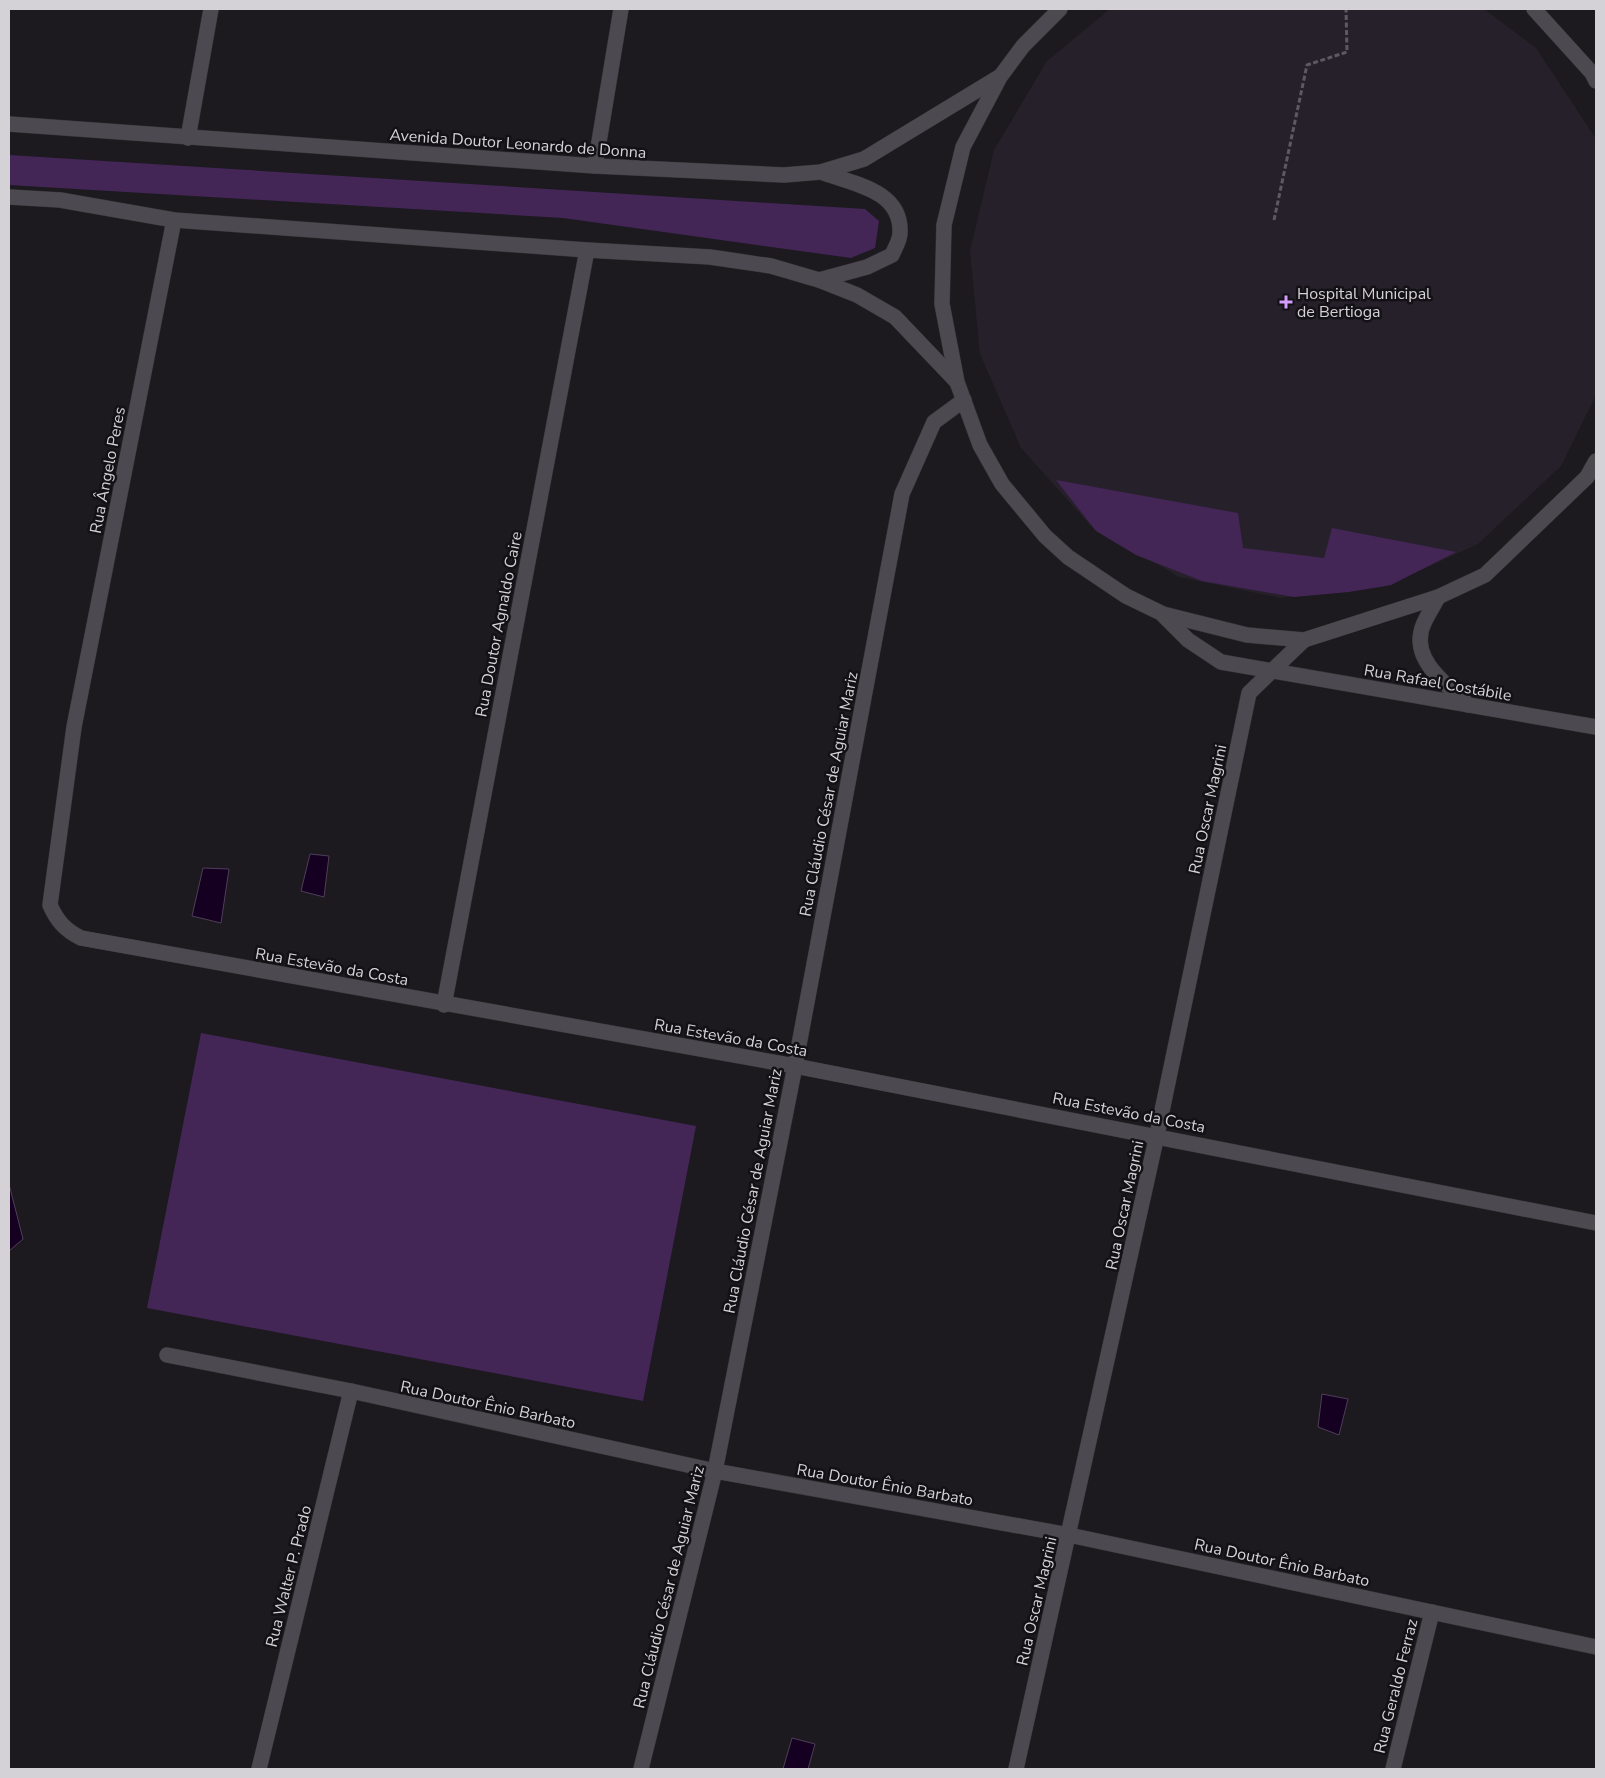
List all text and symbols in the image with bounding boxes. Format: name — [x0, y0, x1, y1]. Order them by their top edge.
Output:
street label: Avenida Doutor Leonardo de Donna — [389, 124, 647, 164]
place label: Hospital Municipal de Bertioga — [1297, 283, 1431, 323]
marker: Hospital Municipal de Bertioga — [1279, 295, 1293, 309]
street label: Rua Ângelo Peres — [85, 405, 131, 535]
street label: Rua Doutor Agnaldo Caire — [470, 530, 528, 719]
street label: Rua Rafael Costábile — [1362, 659, 1513, 707]
street label: Rua Cláudio César de Aguiar Mariz — [794, 670, 864, 918]
street label: Rua Oscar Magrini — [1184, 743, 1232, 876]
street label: Rua Estevão da Costa — [253, 943, 410, 991]
street label: Rua Estevão da Costa — [652, 1014, 809, 1062]
street label: Rua Cláudio César de Aguiar Mariz — [718, 1067, 788, 1315]
street label: Rua Estevão da Costa — [1050, 1087, 1207, 1139]
street label: Rua Oscar Magrini — [1101, 1139, 1149, 1272]
street label: Rua Doutor Ênio Barbato — [398, 1376, 578, 1434]
street label: Rua Doutor Ênio Barbato — [795, 1459, 975, 1511]
street label: Rua Cláudio César de Aguiar Mariz — [628, 1464, 710, 1711]
street label: Rua Walter P. Prado — [261, 1503, 317, 1649]
street label: Rua Doutor Ênio Barbato — [1192, 1534, 1372, 1592]
street label: Rua Oscar Magrini — [1011, 1535, 1063, 1668]
street label: Rua Geraldo Ferraz — [1369, 1617, 1423, 1756]

